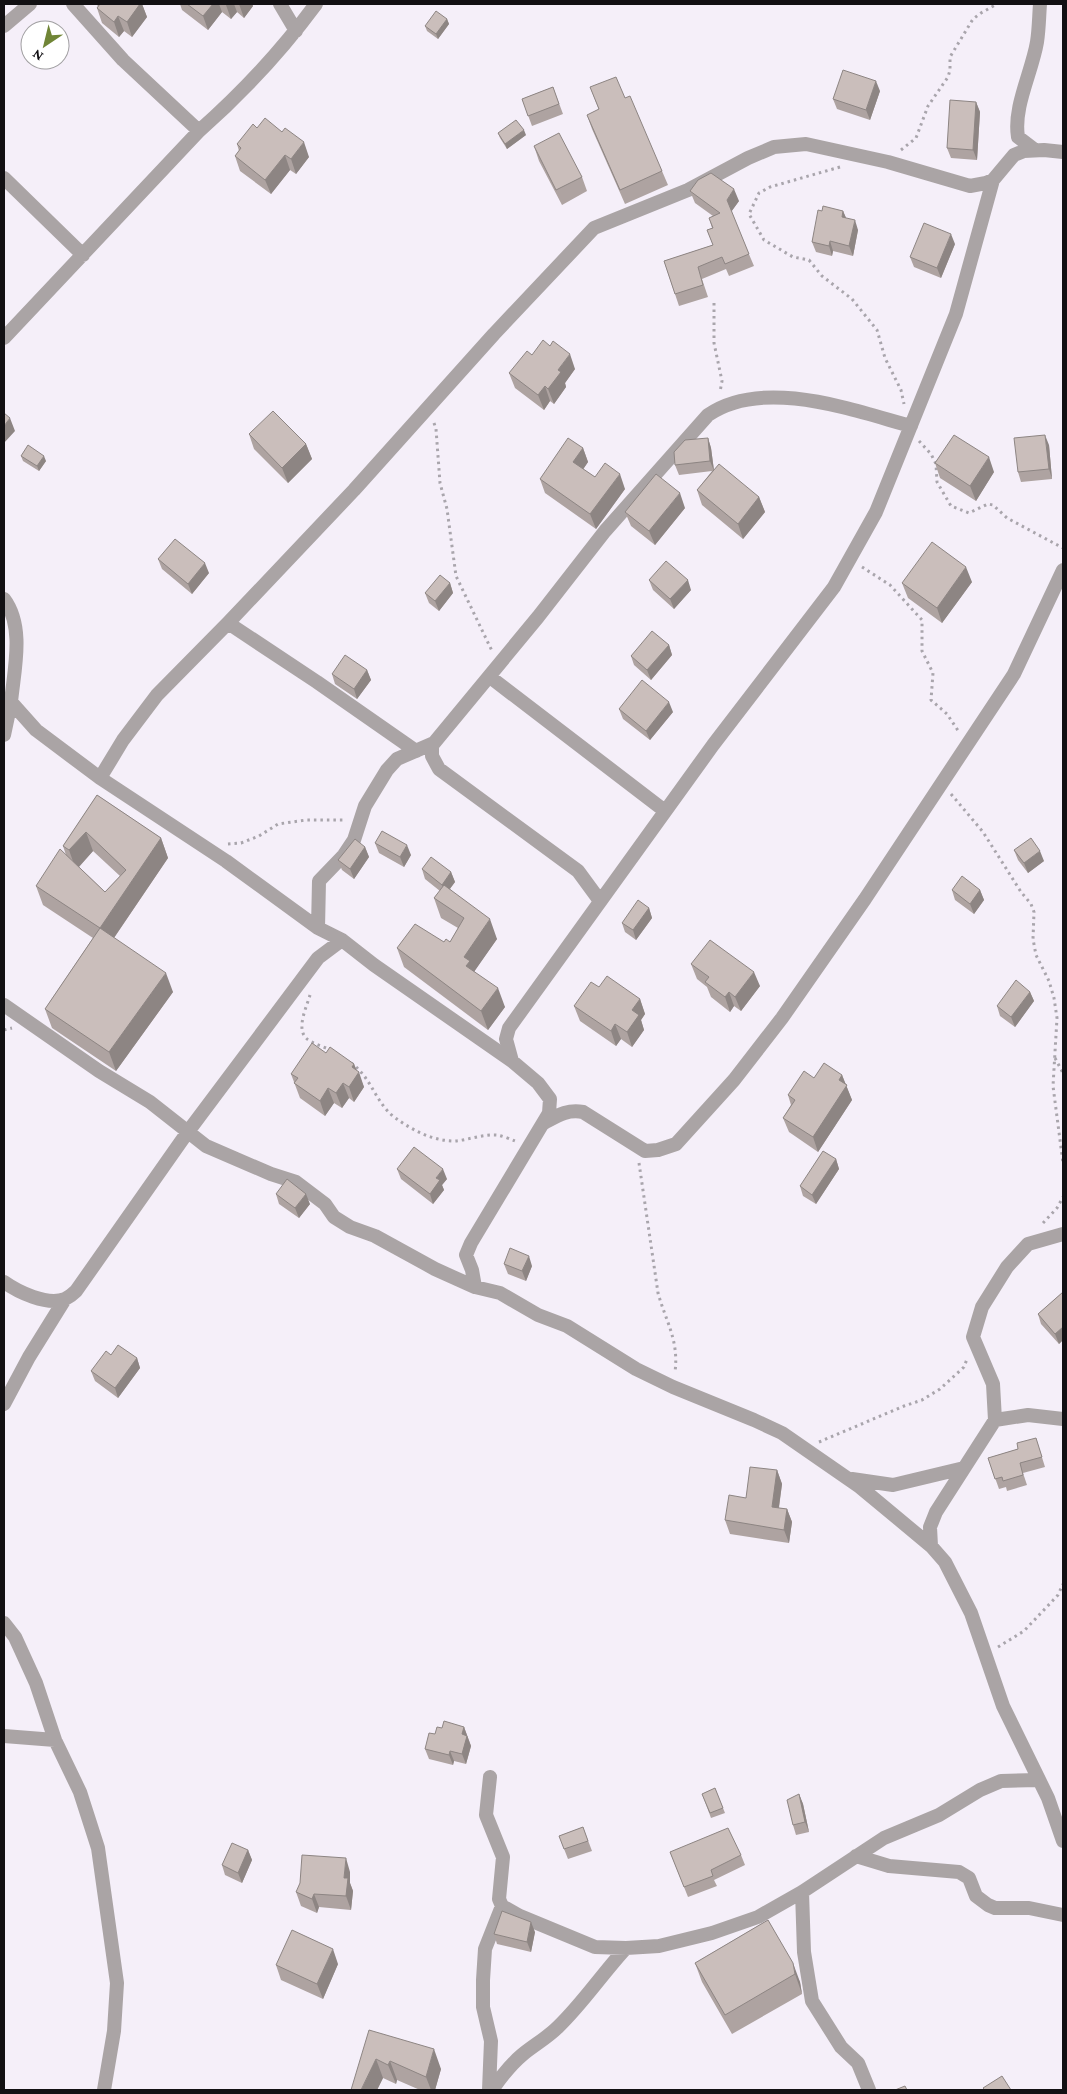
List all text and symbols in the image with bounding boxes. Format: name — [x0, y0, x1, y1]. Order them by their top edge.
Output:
north arrow — [20, 20, 70, 70]
text: N — [29, 46, 46, 65]

